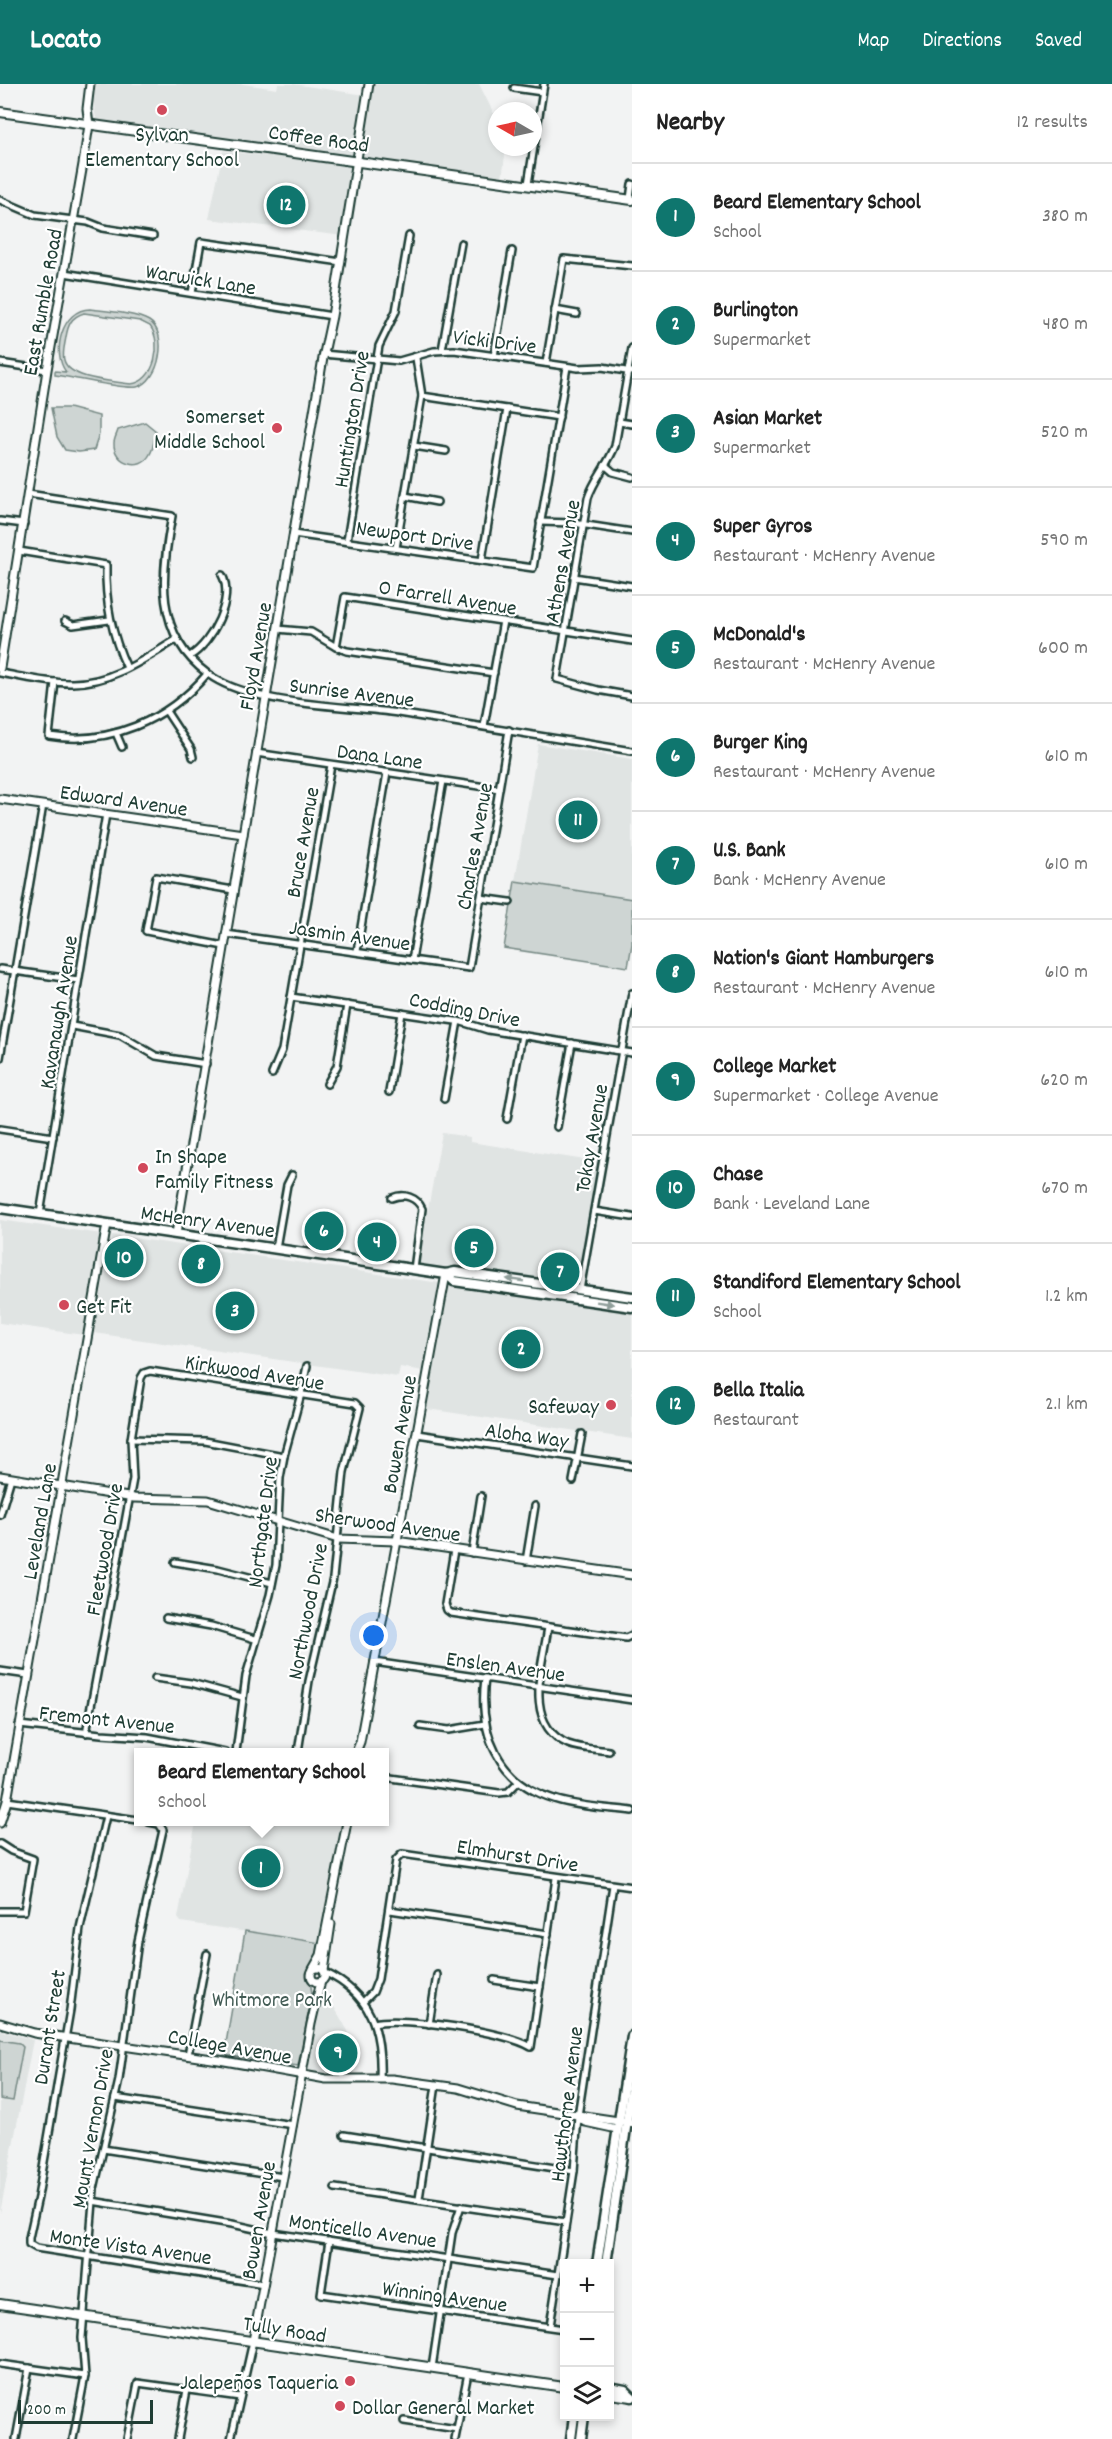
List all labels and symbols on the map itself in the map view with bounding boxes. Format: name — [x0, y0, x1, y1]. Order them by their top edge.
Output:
north arrow — [488, 102, 542, 156]
marker: Sylvan Elementary School — [155, 103, 169, 117]
street label: Coffee Road — [266, 118, 371, 163]
place label: Sylvan Elementary School — [85, 121, 239, 177]
pin: 12 — [266, 182, 306, 228]
street label: East Rumble Road — [16, 227, 73, 378]
street label: Warwick Lane — [143, 257, 258, 305]
street label: Vicki Drive — [451, 323, 538, 364]
street label: Huntington Drive — [327, 349, 380, 490]
place label: Somerset Middle School — [154, 403, 265, 459]
marker: Somerset Middle School — [270, 421, 284, 435]
street label: Athens Avenue — [538, 498, 591, 626]
street label: Newport Drive — [354, 514, 475, 561]
street label: O Farrell Avenue — [376, 573, 519, 626]
street label: Floyd Avenue — [233, 600, 282, 713]
street label: Sunrise Avenue — [287, 671, 416, 718]
street label: Dana Lane — [335, 737, 424, 780]
street label: Edward Avenue — [58, 778, 189, 827]
street label: Charles Avenue — [450, 780, 503, 913]
street label: Bruce Avenue — [279, 785, 329, 900]
pin: 11 — [558, 798, 598, 842]
street label: Jasmin Avenue — [287, 914, 412, 961]
street label: Kavanaugh Avenue — [33, 934, 88, 1091]
street label: Codding Drive — [406, 985, 523, 1037]
street label: Tokay Avenue — [569, 1082, 618, 1196]
place label: In Shape Family Fitness — [155, 1143, 274, 1199]
marker: In Shape Family Fitness — [136, 1161, 150, 1175]
street label: McHenry Avenue — [138, 1199, 277, 1248]
pin: 6 — [304, 1208, 344, 1254]
pin: 4 — [358, 1220, 397, 1264]
pin: 5 — [454, 1226, 494, 1270]
pin: 10 — [104, 1236, 144, 1280]
pin: 8 — [182, 1242, 220, 1286]
pin: 7 — [540, 1250, 580, 1294]
one-way arrow — [505, 1275, 524, 1284]
pin: 3 — [216, 1288, 254, 1334]
place label: Get Fit — [76, 1293, 132, 1324]
marker: Get Fit — [57, 1298, 71, 1312]
one-way arrow — [596, 1298, 615, 1307]
pin: 2 — [502, 1326, 540, 1372]
street label: Kirkwood Avenue — [183, 1348, 326, 1401]
street label: Bowen Avenue — [376, 1373, 427, 1496]
place label: Safeway — [528, 1393, 600, 1424]
marker: Safeway — [604, 1398, 618, 1412]
street label: Aloha Way — [483, 1416, 572, 1459]
street label: Northgate Drive — [241, 1455, 288, 1590]
street label: Leveland Lane — [16, 1461, 67, 1582]
street label: Fleetwood Drive — [80, 1481, 133, 1618]
street label: Sherwood Avenue — [313, 1501, 462, 1552]
street label: Northwood Drive — [281, 1541, 338, 1683]
your location — [359, 1621, 388, 1650]
street label: Enslen Avenue — [444, 1645, 567, 1692]
street label: Fremont Avenue — [37, 1699, 176, 1744]
street label: Elmhurst Drive — [454, 1833, 581, 1882]
pin: 1 — [242, 1846, 280, 1890]
street label: Durant Street — [27, 1968, 76, 2087]
park label: Whitmore Park — [212, 1986, 332, 2017]
street label: College Avenue — [165, 2022, 294, 2075]
street label: Hawthorne Avenue — [544, 2025, 593, 2184]
pin: 9 — [318, 2030, 358, 2076]
street label: Mount Vernon Drive — [65, 2046, 124, 2211]
street label: Bowen Avenue — [235, 2159, 286, 2282]
street label: Monticello Avenue — [287, 2207, 438, 2258]
street label: Monte Vista Avenue — [48, 2222, 213, 2275]
street label: Winning Avenue — [380, 2274, 509, 2323]
street label: Tully Road — [241, 2310, 328, 2353]
place label: Jalepeños Taqueria — [180, 2369, 339, 2400]
marker: Jalepeños Taqueria — [343, 2374, 357, 2388]
place label: Dollar General Market — [352, 2394, 535, 2425]
scale bar — [18, 2397, 153, 2424]
marker: Dollar General Market — [333, 2399, 347, 2413]

